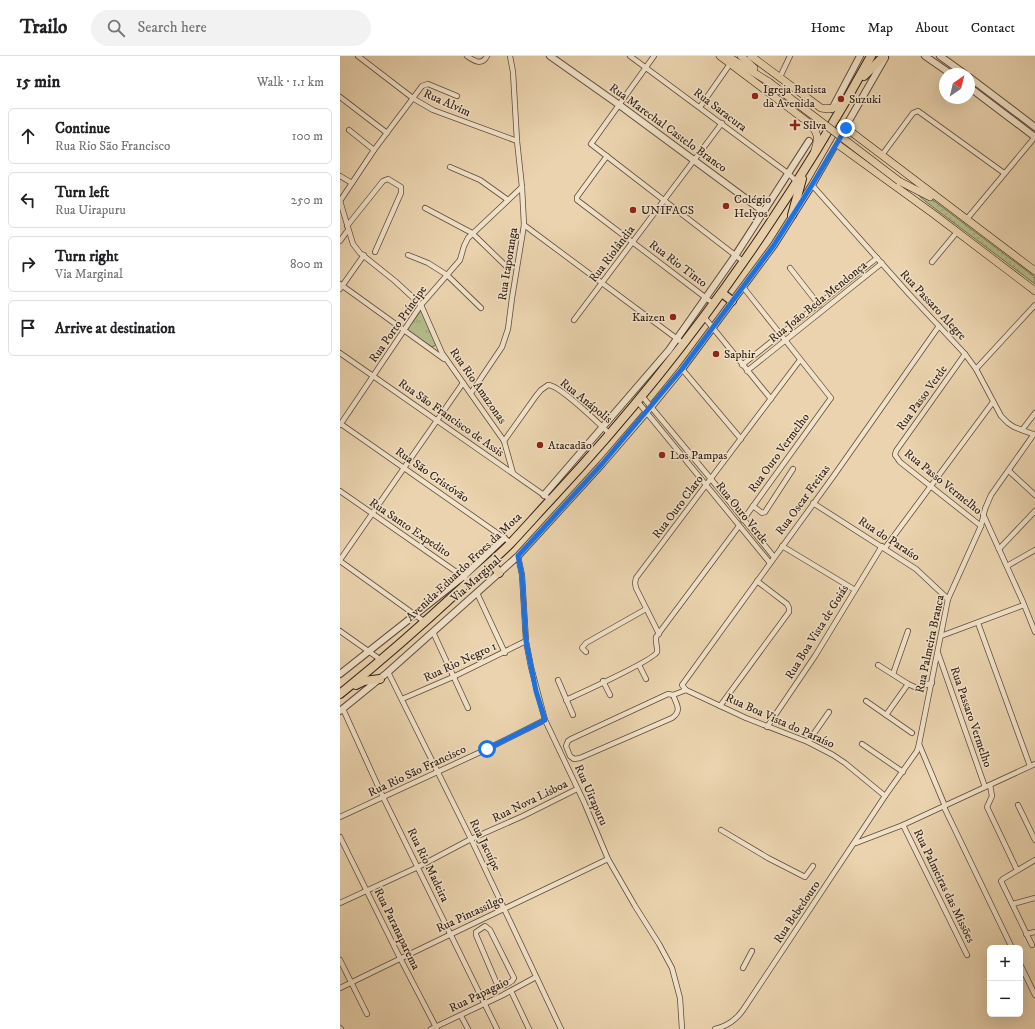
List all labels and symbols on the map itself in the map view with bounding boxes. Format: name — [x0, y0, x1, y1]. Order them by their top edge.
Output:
north arrow — [939, 68, 975, 104]
street label: Rua Marechal Castelo Branco — [606, 80, 730, 176]
place label: Igreja Batista da Avenida — [763, 82, 827, 111]
street label: Rua Saracura — [690, 85, 750, 135]
street label: Rua Alvim — [421, 86, 473, 120]
marker: Igreja Batista da Avenida — [750, 91, 760, 101]
place label: Suzuki — [849, 92, 881, 107]
marker: Suzuki — [836, 94, 846, 104]
place label: Silva — [803, 118, 827, 133]
route end — [837, 119, 855, 137]
marker: Silva — [790, 120, 800, 130]
place label: Colégio Helyos — [734, 192, 771, 221]
marker: Colégio Helyos — [721, 201, 731, 211]
place label: UNIFACS — [641, 203, 694, 218]
marker: UNIFACS — [628, 205, 638, 215]
street label: Rua Riolândia — [586, 222, 639, 285]
street label: Rua Itaporanga — [495, 226, 521, 302]
street label: Rua Rio Tinto — [646, 237, 710, 291]
street label: Rua João Beda Mendonça — [766, 257, 871, 346]
street label: Rua Passaro Alegre — [896, 267, 970, 343]
street label: Rua Porto Príncipe — [366, 283, 430, 365]
place label: Kaizen — [632, 310, 666, 325]
marker: Kaizen — [668, 312, 678, 322]
street label: Rua Rio Amazonas — [446, 345, 510, 427]
place label: Saphir — [724, 347, 756, 362]
marker: Saphir — [711, 349, 721, 359]
street label: Rua Passo Verde — [893, 362, 951, 434]
street label: Rua Anápolis — [557, 375, 615, 427]
street label: Rua São Francisco de Assis — [395, 376, 507, 460]
street label: Rua Ouro Vermelho — [745, 410, 813, 496]
place label: Atacadão — [548, 438, 592, 453]
marker: Atacadão — [535, 440, 545, 450]
street label: Rua São Cristóvão — [392, 444, 472, 506]
street label: Rua Passo Vermelho — [901, 446, 985, 518]
place label: Los Pampas — [670, 448, 727, 463]
marker: Los Pampas — [657, 450, 667, 460]
street label: Rua Oscar Freitas — [772, 462, 834, 538]
street label: Rua Ouro Claro — [649, 472, 707, 542]
street label: Rua Ouro Verde — [712, 479, 772, 547]
street label: Rua Santo Expedito — [366, 495, 454, 561]
street label: Avenida Eduardo Froes da Mota — [403, 509, 526, 625]
street label: Rua do Paraíso — [855, 514, 923, 565]
street label: Via Marginal — [447, 552, 505, 606]
street label: Rua Boa Vista de Goiás — [782, 582, 852, 682]
street label: Rua Palmeira Branca — [912, 593, 948, 694]
street label: Rua Rio Negro 1 — [421, 639, 499, 685]
street label: Rua Passaro Vermelho — [947, 665, 995, 769]
street label: Rua Boa Vista do Paraíso — [723, 690, 837, 752]
route start — [478, 740, 496, 758]
street label: Rua Rio São Francisco — [366, 742, 469, 800]
street label: Rua Uirapuru — [571, 762, 611, 828]
street label: Rua Nova Lisboa — [490, 776, 571, 826]
street label: Rua Jacuípe — [466, 816, 504, 874]
street label: Rua Rio Madeira — [404, 825, 453, 905]
street label: Rua Palmeiras das Missões — [910, 827, 978, 945]
street label: Rua Bebedouro — [771, 878, 824, 946]
street label: Rua Paranaparema — [371, 886, 424, 973]
street label: Rua Pintassilgo — [434, 892, 506, 936]
street label: Rua Papagaio — [447, 974, 511, 1016]

